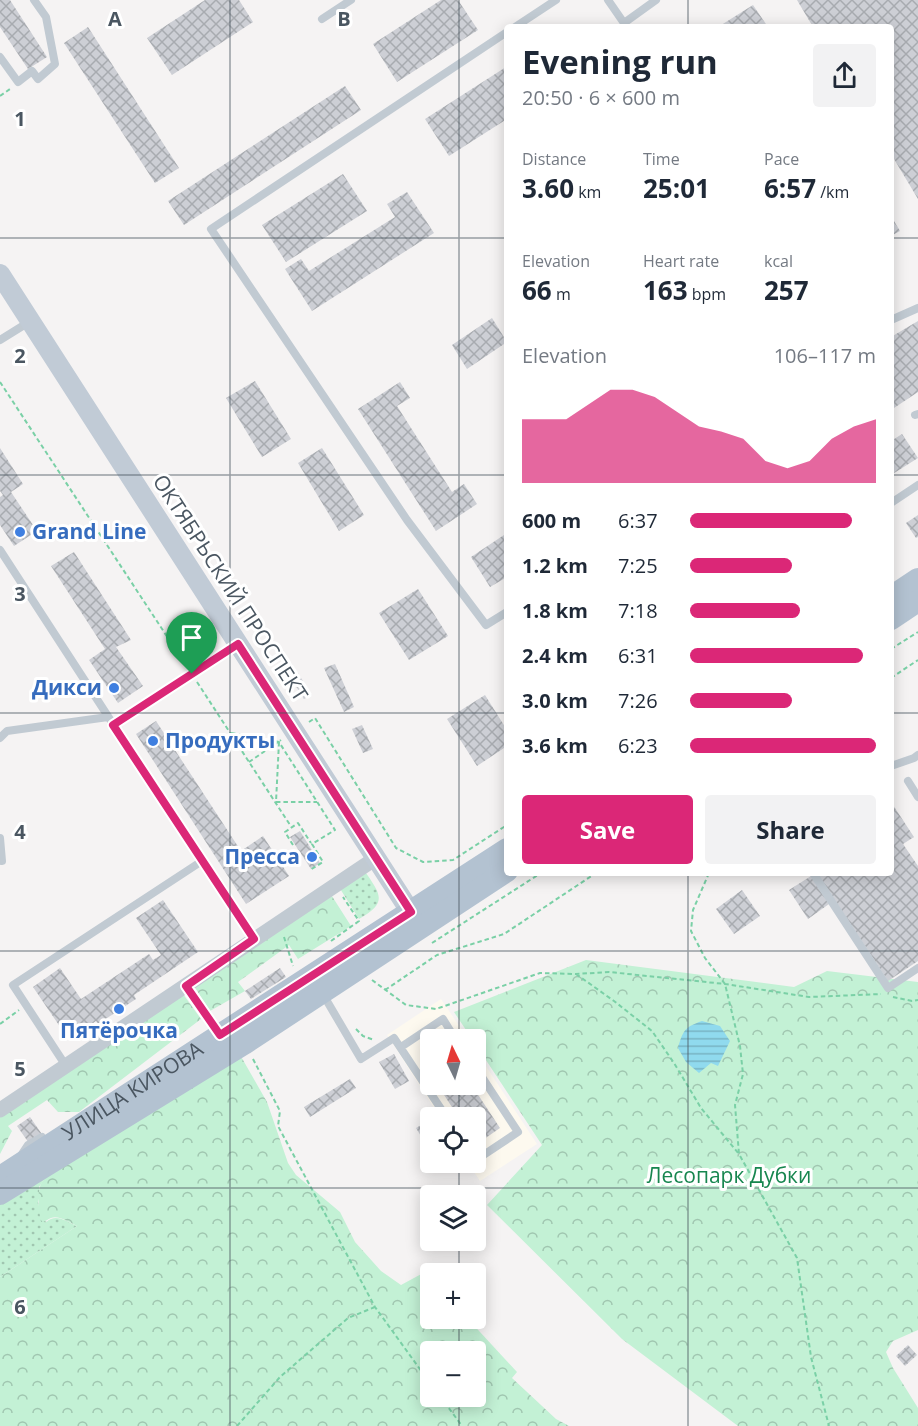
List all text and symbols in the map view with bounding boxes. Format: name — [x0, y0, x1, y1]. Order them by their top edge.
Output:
text: A — [108, 5, 122, 32]
text: B — [337, 5, 351, 32]
text: Evening run — [522, 39, 718, 84]
button: share — [813, 44, 876, 107]
text: 20:50 · 6 × 600 m — [522, 84, 680, 111]
text: 1 — [14, 105, 26, 132]
text: Distance — [522, 148, 586, 170]
text: Time — [643, 148, 680, 170]
text: Pace — [764, 148, 799, 170]
text: 3.60 — [522, 170, 574, 206]
text: 25:01 — [643, 170, 710, 206]
text: 6:57 — [764, 170, 816, 206]
text: km — [574, 181, 601, 203]
text: /km — [816, 181, 849, 203]
text: Elevation — [522, 250, 590, 272]
text: Heart rate — [643, 250, 719, 272]
text: kcal — [764, 250, 793, 272]
text: 66 — [522, 272, 552, 308]
text: 163 — [643, 272, 688, 308]
text: 257 — [764, 272, 809, 308]
text: m — [552, 283, 571, 305]
text: bpm — [688, 283, 726, 305]
text: 2 — [14, 342, 26, 369]
text: Elevation — [522, 342, 607, 369]
text: 106–117 m — [774, 342, 876, 369]
street label: ОКТЯБРЬСКИЙ ПРОСПЕКТ — [147, 469, 315, 707]
text: 600 m — [522, 507, 581, 534]
text: 6:37 — [618, 507, 658, 534]
place label: Grand Line — [32, 517, 146, 545]
marker: Grand Line — [13, 525, 27, 539]
text: 1.2 km — [522, 552, 588, 579]
text: 7:25 — [618, 552, 658, 579]
text: 3 — [14, 580, 26, 607]
text: 1.8 km — [522, 597, 588, 624]
text: 7:18 — [618, 597, 658, 624]
pin — [166, 612, 217, 674]
icon: arrive — [175, 621, 208, 654]
text: 2.4 km — [522, 642, 588, 669]
text: 6:31 — [618, 642, 658, 669]
place label: Дикси — [32, 673, 102, 701]
marker: Дикси — [107, 681, 121, 695]
text: 3.0 km — [522, 687, 588, 714]
text: 7:26 — [618, 687, 658, 714]
place label: Продукты — [165, 726, 275, 754]
text: 3.6 km — [522, 732, 588, 759]
text: 6:23 — [618, 732, 658, 759]
marker: Продукты — [146, 734, 160, 748]
button: Save — [522, 795, 693, 864]
button: Share — [705, 795, 876, 864]
text: 4 — [14, 818, 26, 845]
place label: Пресса — [224, 842, 300, 870]
marker: Пресса — [305, 850, 319, 864]
marker: Пятёрочка — [112, 1002, 126, 1016]
place label: Пятёрочка — [60, 1016, 178, 1044]
north arrow — [420, 1029, 486, 1095]
map controls — [420, 1029, 486, 1407]
street label: УЛИЦА КИРОВА — [56, 1034, 209, 1146]
text: 5 — [14, 1055, 26, 1082]
button: locate — [420, 1107, 486, 1173]
park label: Лесопарк Дубки — [647, 1161, 811, 1189]
button: layers — [420, 1185, 486, 1251]
button: + — [420, 1263, 486, 1329]
text: 6 — [14, 1293, 26, 1320]
button: − — [420, 1341, 486, 1407]

